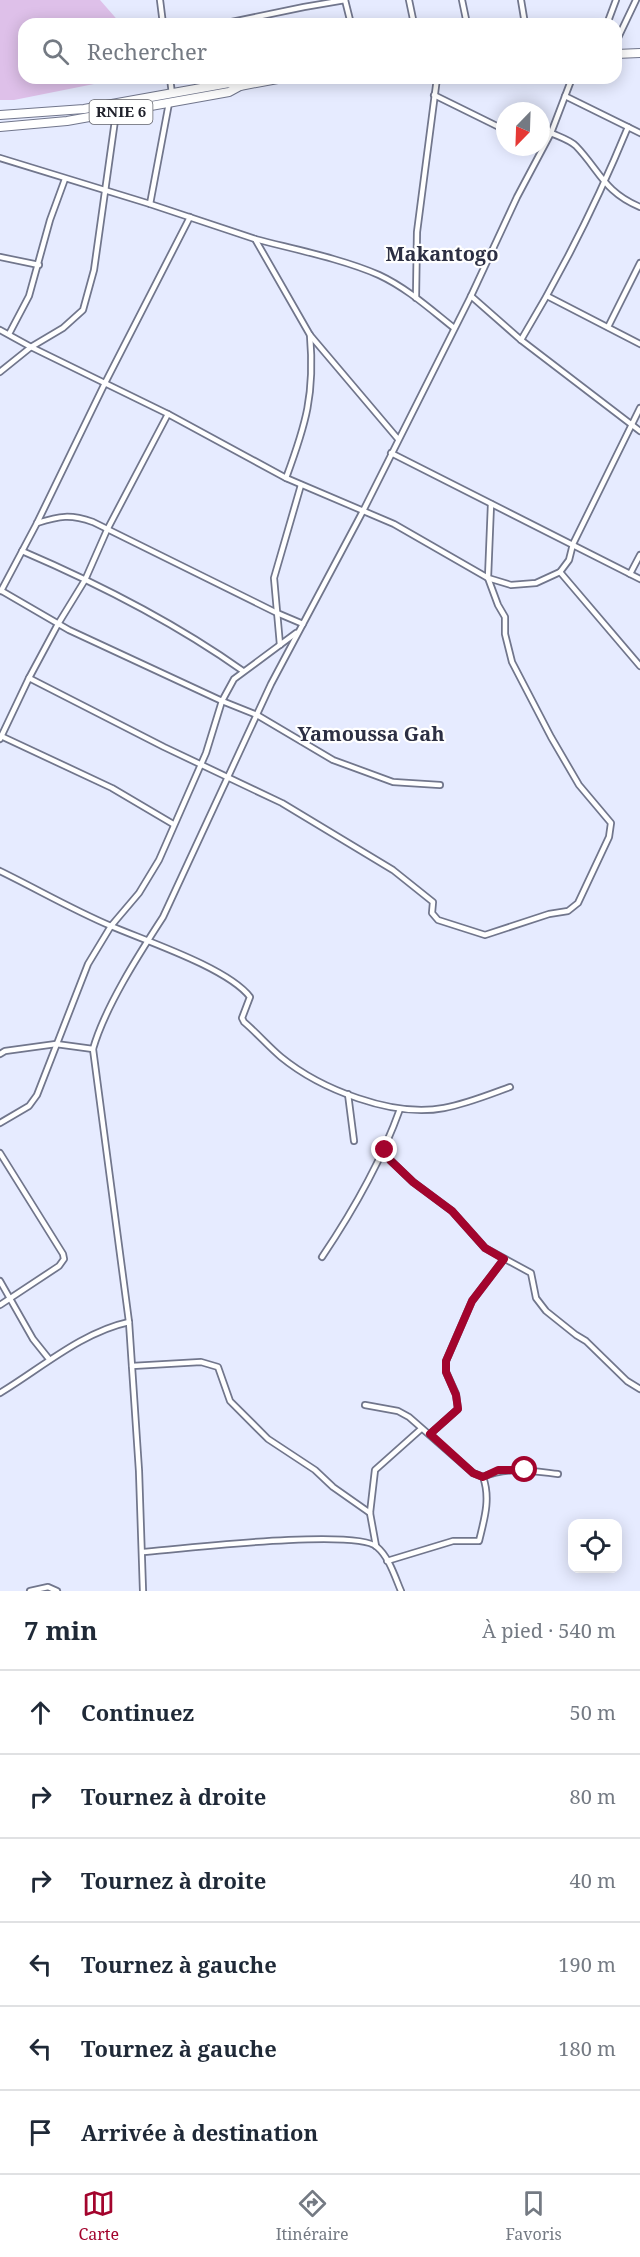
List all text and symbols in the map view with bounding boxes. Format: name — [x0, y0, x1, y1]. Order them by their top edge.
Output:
search box — [18, 18, 622, 84]
icon: search — [39, 35, 72, 68]
text: Rechercher — [87, 36, 207, 66]
road number: RNIE 6 — [90, 100, 152, 124]
north arrow — [496, 102, 550, 156]
district label: Makantogo — [386, 240, 498, 267]
district label: Yamoussa Gah — [297, 720, 445, 747]
route end — [371, 1136, 397, 1162]
route start — [511, 1456, 537, 1482]
map controls — [568, 1519, 622, 1573]
button: locate — [568, 1519, 622, 1573]
text: 7 min — [24, 1612, 98, 1648]
text: À pied · 540 m — [482, 1617, 616, 1644]
icon: ahead — [24, 1696, 57, 1729]
text: Continuez — [81, 1697, 194, 1727]
text: 50 m — [570, 1699, 616, 1726]
icon: right — [24, 1780, 57, 1813]
text: Tournez à droite — [81, 1781, 266, 1811]
text: 80 m — [570, 1783, 616, 1810]
icon: right — [24, 1864, 57, 1897]
text: Tournez à droite — [81, 1865, 266, 1895]
text: 40 m — [570, 1867, 616, 1894]
icon: left — [24, 1948, 57, 1981]
text: Tournez à gauche — [81, 1949, 277, 1979]
text: 190 m — [558, 1951, 616, 1978]
icon: left — [24, 2032, 57, 2065]
text: Tournez à gauche — [81, 2033, 277, 2063]
text: 180 m — [558, 2035, 616, 2062]
icon: arrive — [24, 2116, 57, 2149]
text: Arrivée à destination — [81, 2117, 318, 2147]
tab: Carte — [78, 2187, 119, 2245]
tab: Itinéraire — [276, 2187, 349, 2245]
tab: Favoris — [505, 2187, 562, 2245]

